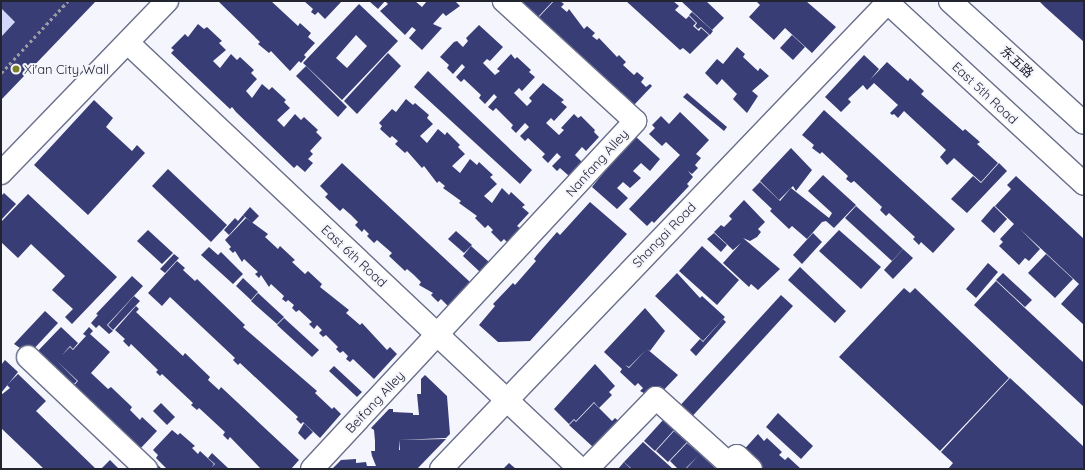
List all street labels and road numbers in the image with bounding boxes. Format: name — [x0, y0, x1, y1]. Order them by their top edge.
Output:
street label: 东五路 — [997, 43, 1037, 81]
street label: East 5th Road — [949, 59, 1021, 127]
street label: Nanfang Alley — [563, 126, 631, 200]
street label: Shangai Road — [629, 199, 699, 271]
street label: East 6th Road — [318, 222, 390, 290]
street label: Beifang Alley — [342, 368, 408, 436]

